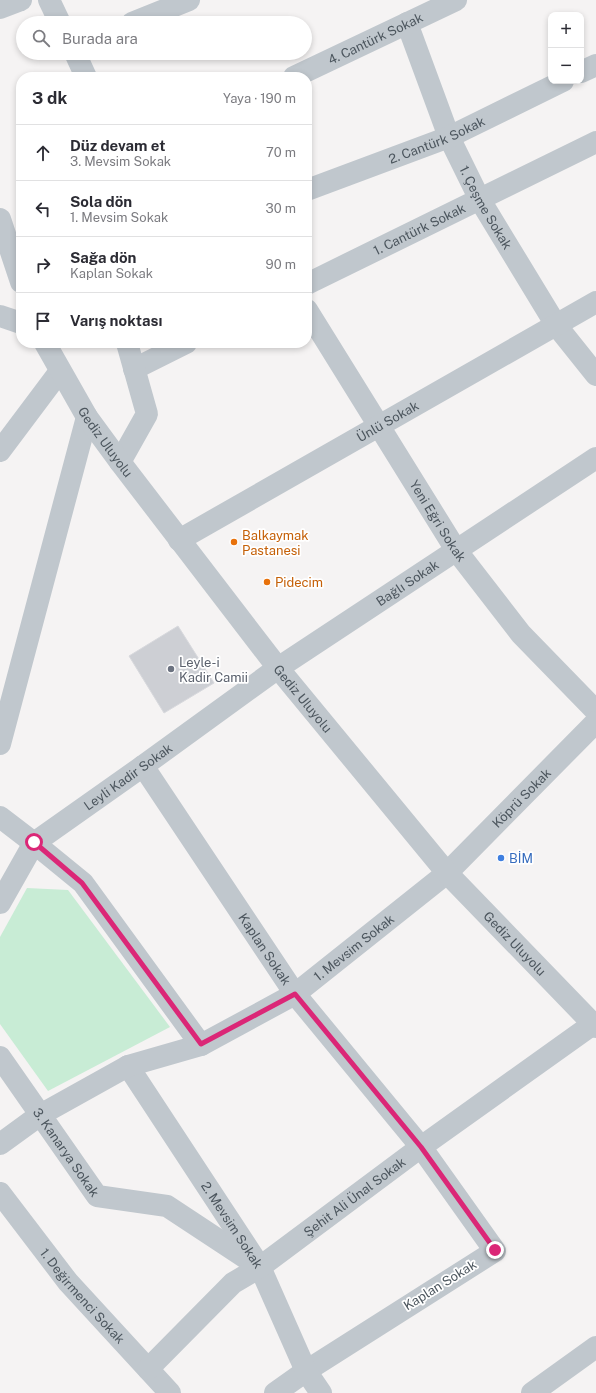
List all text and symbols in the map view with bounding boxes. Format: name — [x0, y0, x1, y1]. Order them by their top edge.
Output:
street label: 4. Cantürk Sokak — [325, 9, 425, 67]
map controls — [548, 12, 584, 84]
button: + — [548, 12, 584, 48]
search box — [16, 16, 312, 60]
icon: search — [30, 27, 52, 49]
text: Burada ara — [62, 30, 138, 47]
button: − — [548, 48, 584, 84]
text: 3 dk — [32, 88, 67, 108]
text: Yaya · 190 m — [223, 91, 296, 106]
street label: 2. Cantürk Sokak — [386, 113, 487, 166]
text: Düz devam et — [70, 137, 165, 154]
icon: ahead — [32, 142, 54, 164]
text: 70 m — [266, 145, 296, 160]
text: 3. Mevsim Sokak — [70, 154, 171, 169]
street label: 1. Çeşme Sokak — [457, 163, 516, 252]
text: Sola dön — [70, 193, 132, 210]
icon: left — [32, 198, 54, 220]
street label: 1. Cantürk Sokak — [371, 200, 468, 258]
text: 30 m — [266, 201, 296, 216]
text: 1. Mevsim Sokak — [70, 210, 168, 225]
text: Sağa dön — [70, 249, 136, 266]
icon: right — [32, 254, 54, 276]
text: 90 m — [266, 257, 296, 272]
text: Kaplan Sokak — [70, 266, 153, 281]
icon: arrive — [32, 310, 54, 332]
text: Varış noktası — [70, 312, 162, 329]
street label: Ünlü Sokak — [354, 397, 421, 445]
street label: Gediz Uluyolu — [75, 404, 136, 480]
street label: Yeni Eğri Sokak — [407, 477, 469, 564]
place label: Balkaymak Pastanesi — [242, 528, 309, 558]
marker: Balkaymak Pastanesi — [229, 537, 239, 547]
street label: Bağlı Sokak — [373, 557, 441, 609]
place label: Pidecim — [275, 575, 323, 590]
marker: Pidecim — [262, 577, 272, 587]
place label: Leyle-i Kadir Camii — [179, 655, 248, 685]
street label: Gediz Uluyolu — [271, 662, 335, 735]
marker: Leyle-i Kadir Camii — [166, 664, 176, 674]
street label: Leyli Kadir Sokak — [81, 740, 175, 813]
street label: Köprü Sokak — [489, 765, 554, 830]
route start — [25, 833, 43, 851]
place label: BİM — [509, 851, 533, 866]
marker: BİM — [496, 853, 506, 863]
street label: Gediz Uluyolu — [481, 908, 549, 978]
street label: Kaplan Sokak — [236, 910, 294, 988]
street label: 1. Mevsim Sokak — [310, 911, 397, 984]
street label: 3. Kanarya Sokak — [30, 1105, 103, 1199]
street label: Şehit Ali Ünal Sokak — [301, 1154, 408, 1239]
street label: 2. Mevsim Sokak — [198, 1179, 266, 1271]
route end — [486, 1241, 504, 1259]
street label: 1. Değirmenci Sokak — [37, 1245, 128, 1346]
street label: Kaplan Sokak — [401, 1257, 479, 1313]

